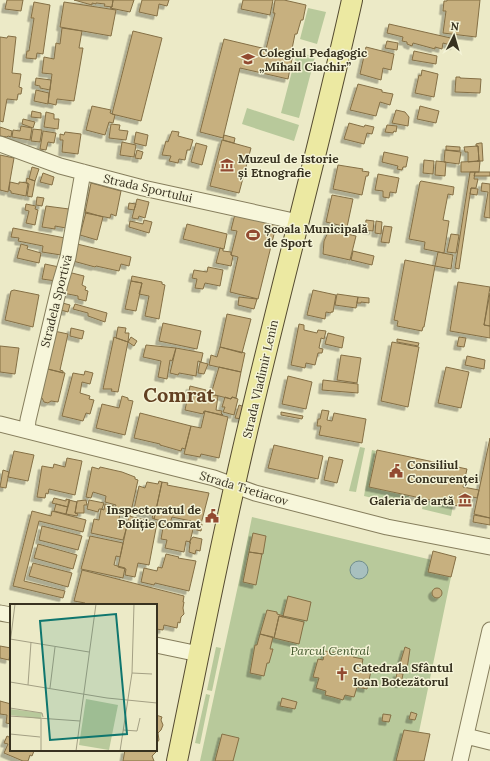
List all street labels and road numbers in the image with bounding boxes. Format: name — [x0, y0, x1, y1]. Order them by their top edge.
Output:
street label: Strada Sportului — [102, 170, 194, 206]
street label: Stradela Sportivă — [37, 253, 75, 349]
street label: Strada Vladimir Lenin — [239, 318, 281, 440]
street label: Strada Tretiacov — [198, 467, 291, 509]

